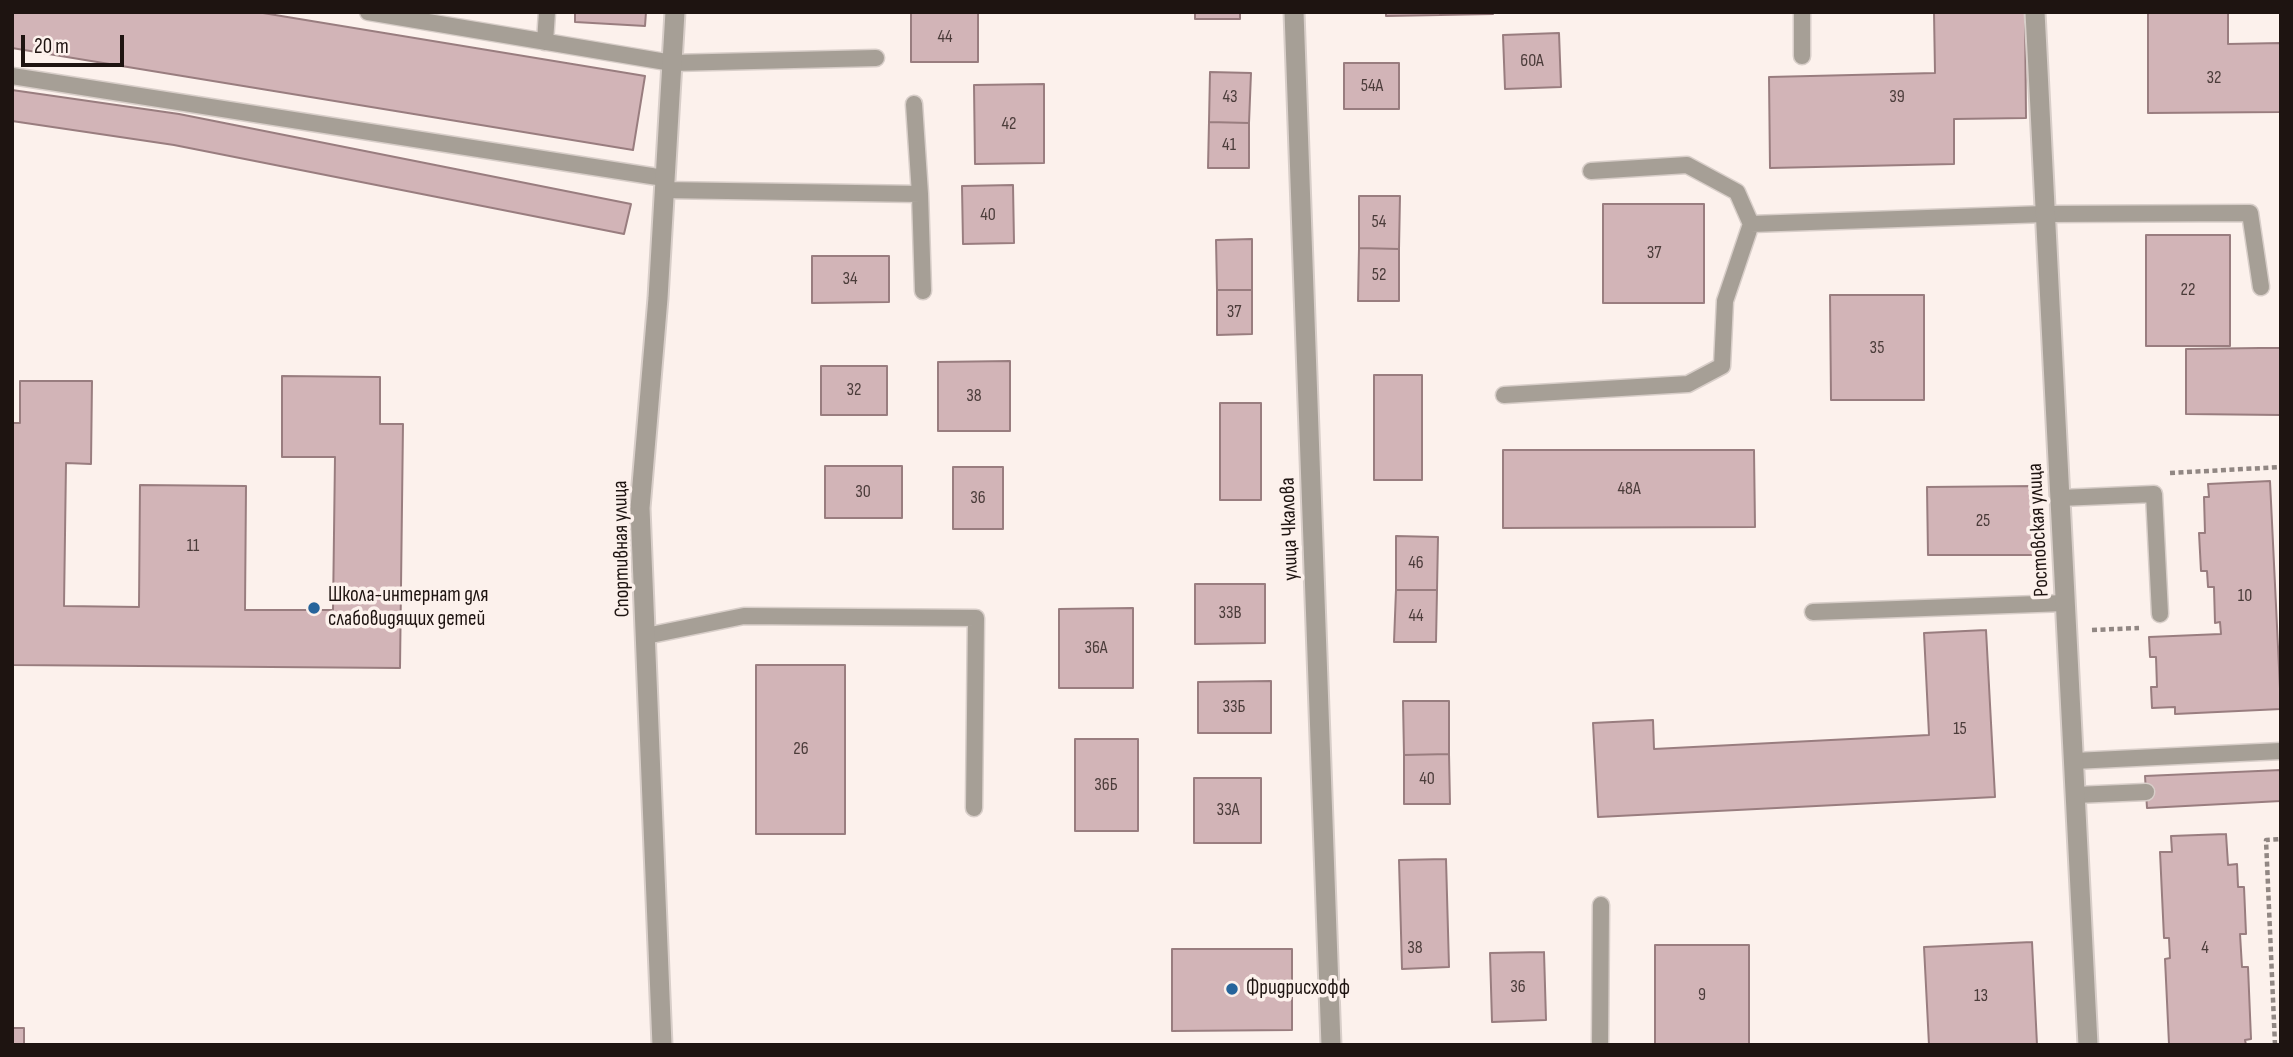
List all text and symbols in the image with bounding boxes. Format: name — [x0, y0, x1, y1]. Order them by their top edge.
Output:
scale bar — [24, 21, 128, 65]
house number: 44 — [937, 26, 953, 48]
text: 20 m — [34, 34, 69, 59]
house number: 60А — [1520, 50, 1544, 72]
house number: 32 — [2207, 67, 2221, 89]
house number: 54А — [1361, 75, 1383, 97]
house number: 43 — [1222, 86, 1238, 108]
house number: 39 — [1889, 86, 1905, 108]
house number: 42 — [1001, 113, 1017, 135]
house number: 41 — [1222, 134, 1236, 156]
house number: 40 — [980, 204, 996, 226]
house number: 54 — [1372, 211, 1386, 233]
house number: 37 — [1647, 242, 1661, 264]
house number: 52 — [1372, 264, 1386, 286]
house number: 34 — [842, 268, 858, 290]
house number: 22 — [2181, 279, 2195, 301]
house number: 37 — [1227, 301, 1241, 323]
house number: 35 — [1870, 337, 1884, 359]
house number: 32 — [847, 379, 861, 401]
house number: 38 — [966, 385, 982, 407]
street label: Ростовская улица — [2023, 463, 2055, 597]
street label: улица Чкалова — [1276, 477, 1304, 581]
house number: 48А — [1617, 478, 1641, 500]
street label: Спортивная улица — [608, 480, 636, 618]
house number: 30 — [855, 481, 871, 503]
house number: 36 — [970, 487, 986, 509]
house number: 25 — [1976, 510, 1990, 532]
house number: 11 — [187, 535, 199, 557]
house number: 46 — [1408, 552, 1424, 574]
place label: Школа-интернат для слабовидящих детей — [328, 583, 489, 633]
house number: 10 — [2238, 585, 2252, 607]
marker: Школа-интернат для слабовидящих детей — [306, 600, 322, 616]
house number: 33В — [1218, 602, 1242, 624]
house number: 44 — [1408, 605, 1424, 627]
house number: 36А — [1084, 637, 1108, 659]
house number: 33Б — [1222, 696, 1246, 718]
house number: 15 — [1953, 718, 1967, 740]
house number: 26 — [793, 738, 809, 760]
house number: 40 — [1419, 768, 1435, 790]
house number: 36Б — [1094, 774, 1118, 796]
house number: 33А — [1217, 799, 1239, 821]
house number: 38 — [1407, 937, 1423, 959]
house number: 4 — [2201, 937, 2209, 959]
place label: Фридрисхофф — [1246, 976, 1350, 1002]
house number: 36 — [1510, 976, 1526, 998]
marker: Фридрисхофф — [1224, 981, 1240, 997]
house number: 9 — [1698, 984, 1706, 1006]
house number: 13 — [1974, 985, 1988, 1007]

